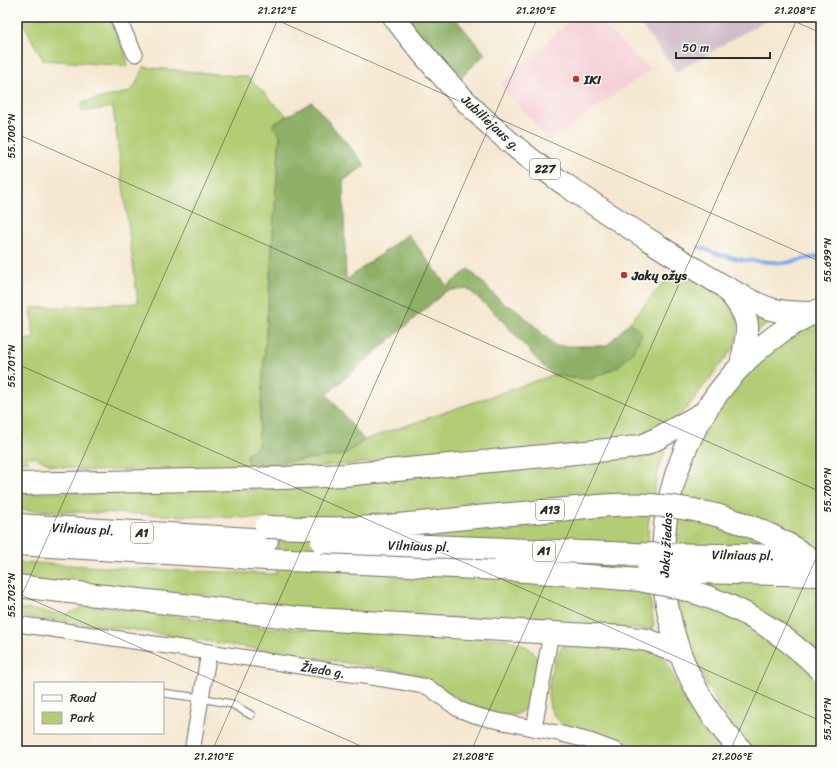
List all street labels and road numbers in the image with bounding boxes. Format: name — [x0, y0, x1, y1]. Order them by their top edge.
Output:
street label: Jubiliejaus g. — [455, 88, 526, 157]
road number: 227 — [530, 159, 560, 179]
road number: A13 — [536, 500, 564, 520]
street label: Jakų žiedas — [653, 511, 679, 579]
street label: Vilniaus pl. — [51, 516, 115, 542]
road number: A1 — [131, 523, 153, 543]
street label: Vilniaus pl. — [387, 533, 451, 559]
road number: A1 — [533, 541, 555, 561]
street label: Vilniaus pl. — [712, 543, 774, 567]
street label: Žiedo g. — [299, 655, 347, 685]

